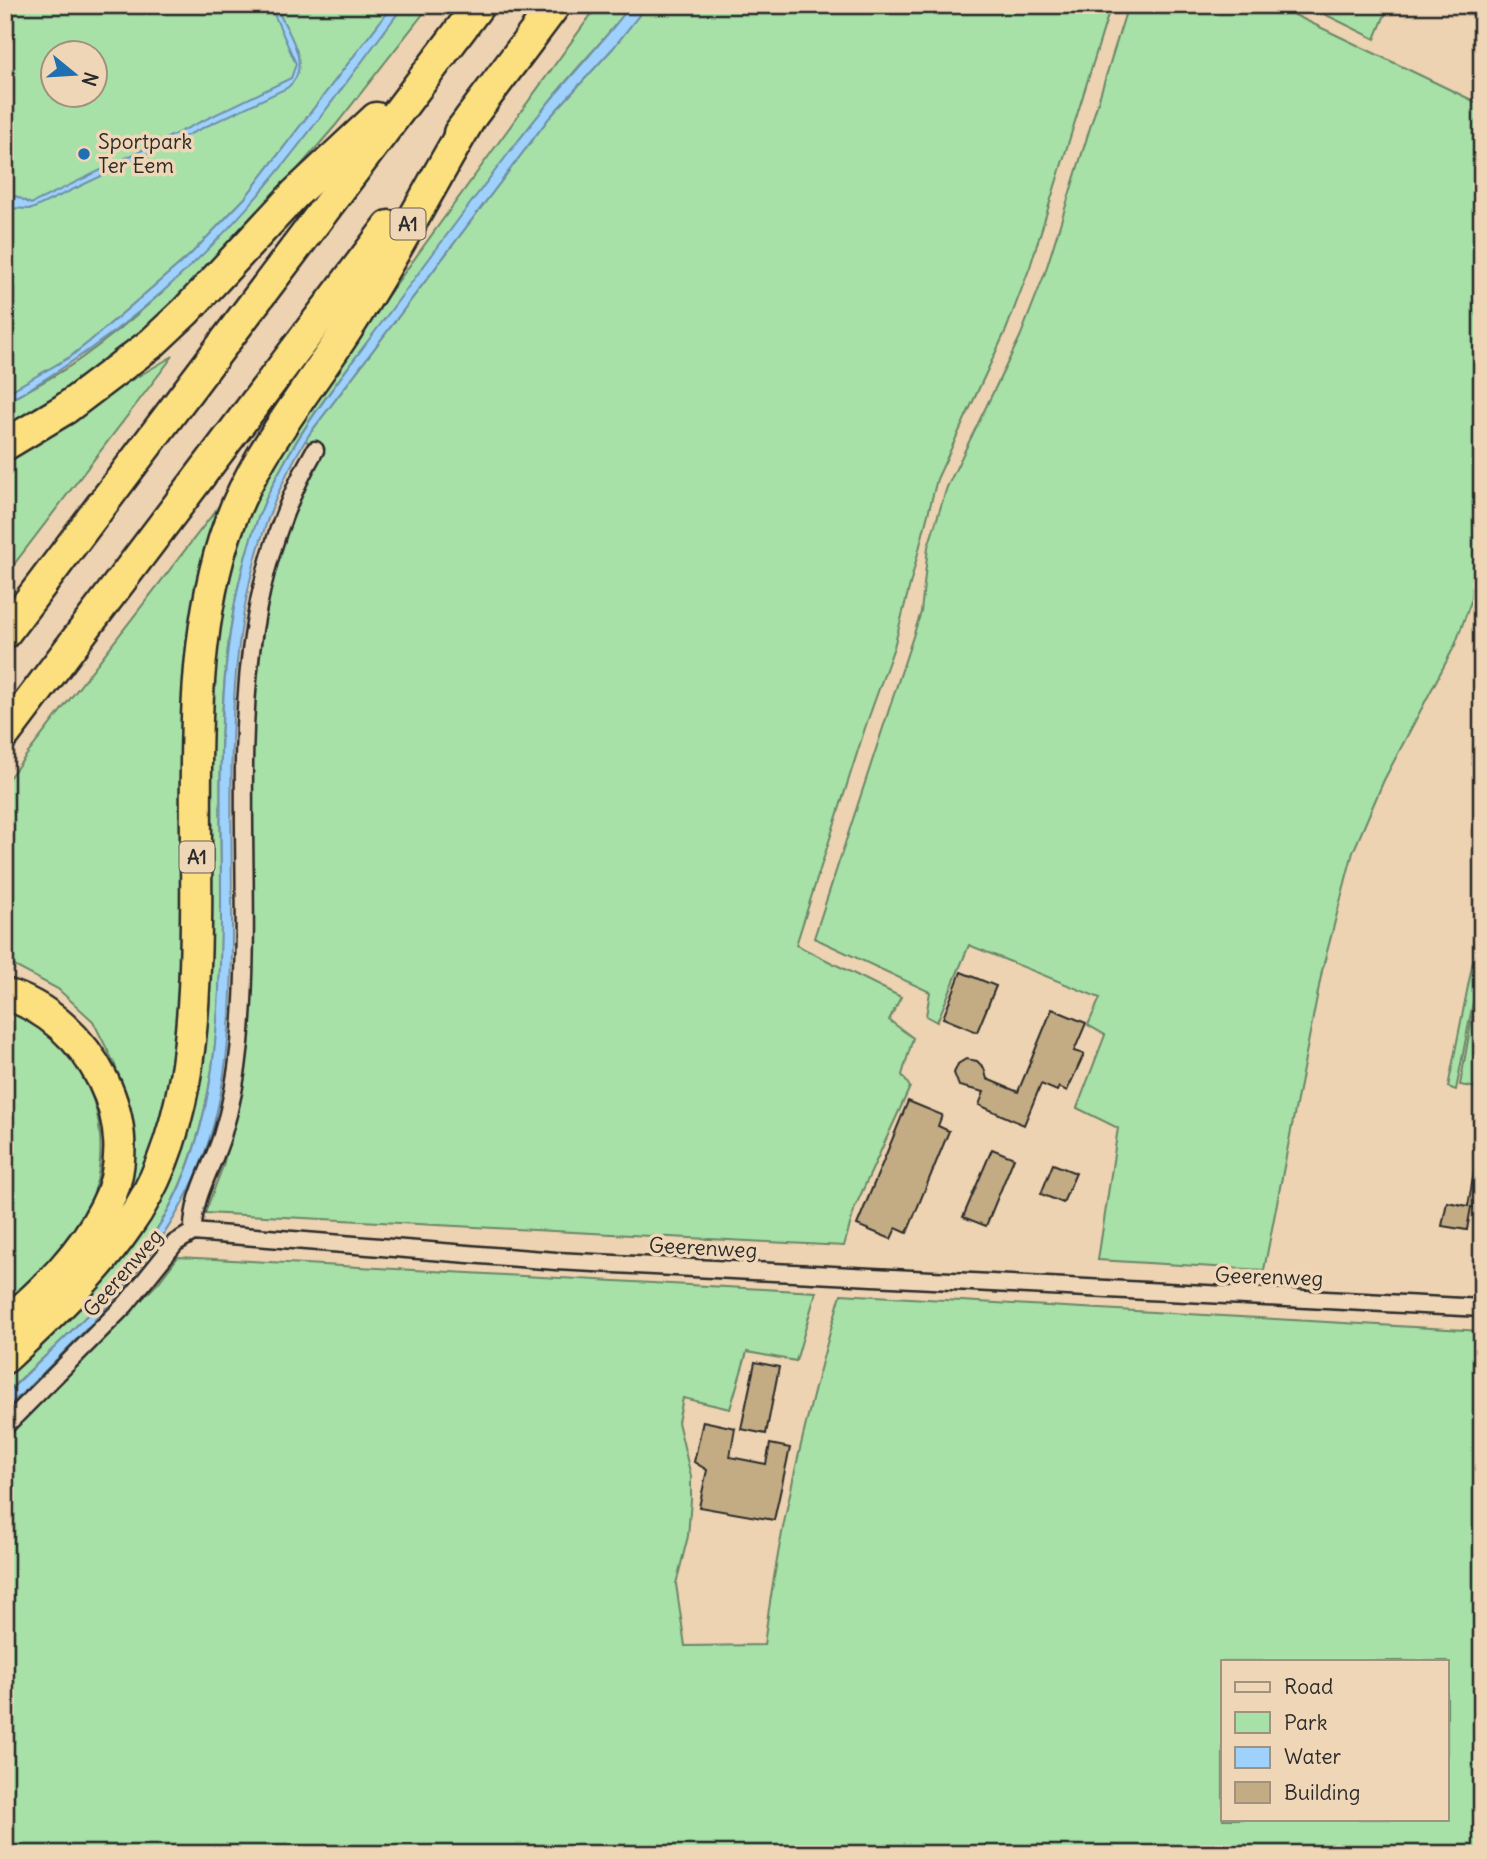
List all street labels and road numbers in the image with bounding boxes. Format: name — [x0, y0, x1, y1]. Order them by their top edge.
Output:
road number: A1 — [390, 208, 426, 240]
road number: A1 — [180, 842, 214, 872]
street label: Geerenweg — [77, 1223, 168, 1323]
street label: Geerenweg — [648, 1231, 758, 1264]
street label: Geerenweg — [1214, 1261, 1324, 1292]

